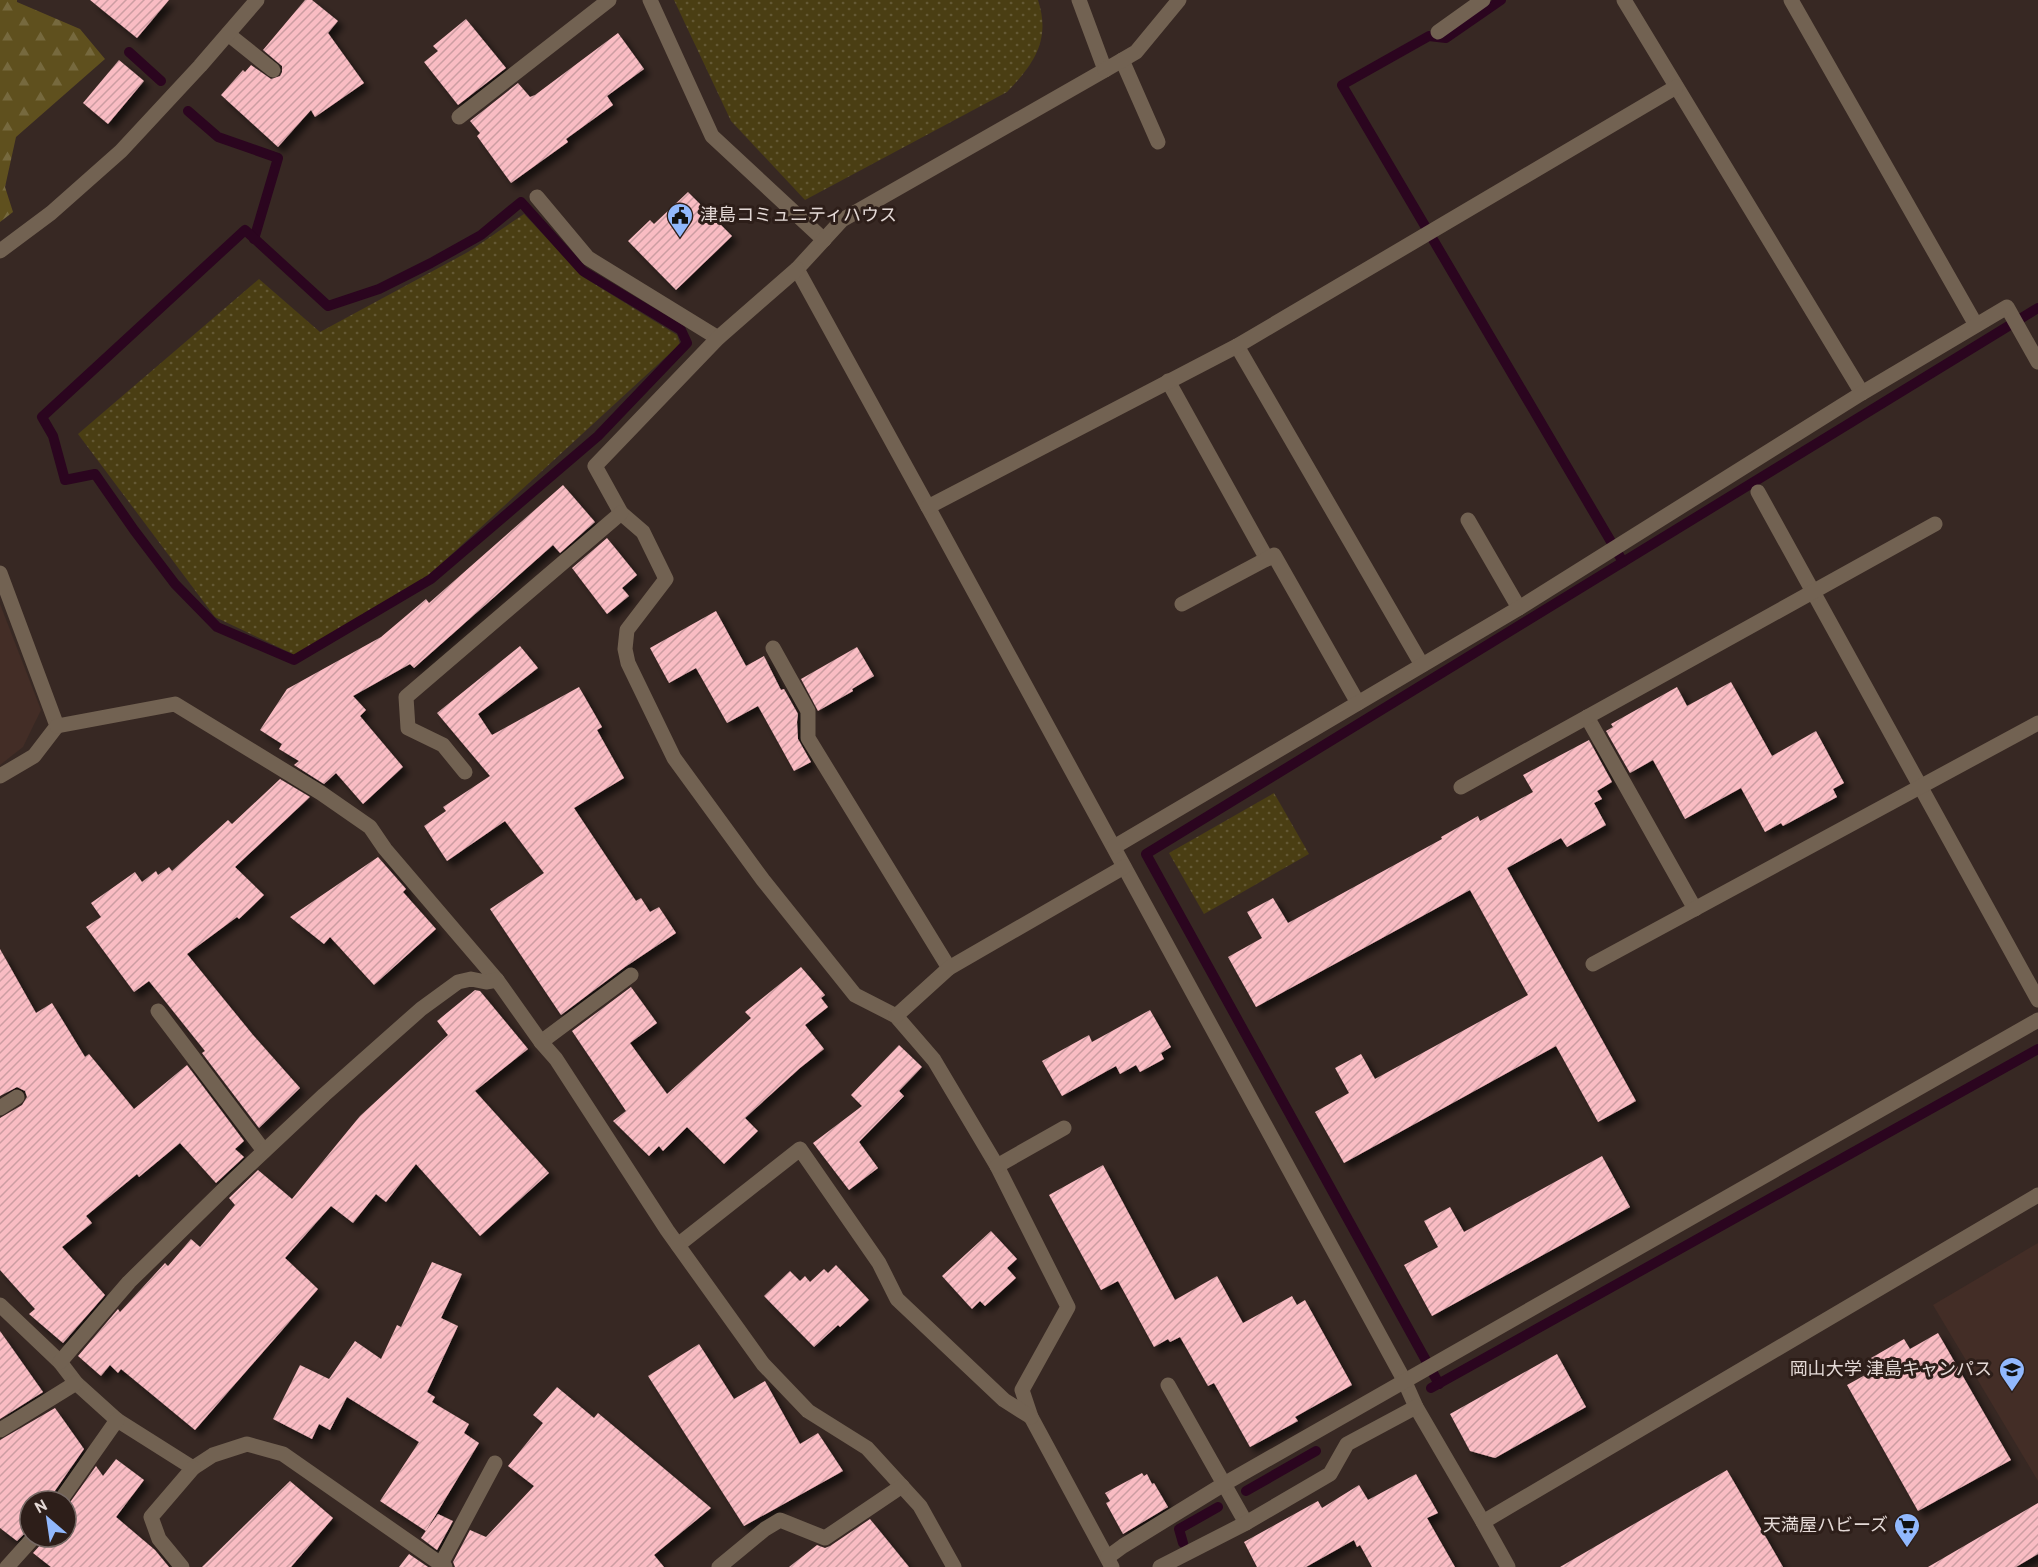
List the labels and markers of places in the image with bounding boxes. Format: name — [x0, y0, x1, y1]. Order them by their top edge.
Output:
public building icon: 津島コミュニティハウス — [665, 201, 695, 239]
place label: 津島コミュニティハウス — [700, 205, 897, 228]
school or university icon: 岡山大学 津島キャンパス — [1997, 1355, 2027, 1393]
place label: 岡山大学 津島キャンパス — [1790, 1359, 1992, 1382]
supermarket icon: 天満屋ハビーズ — [1892, 1511, 1922, 1549]
place label: 天満屋ハビーズ — [1763, 1515, 1888, 1538]

